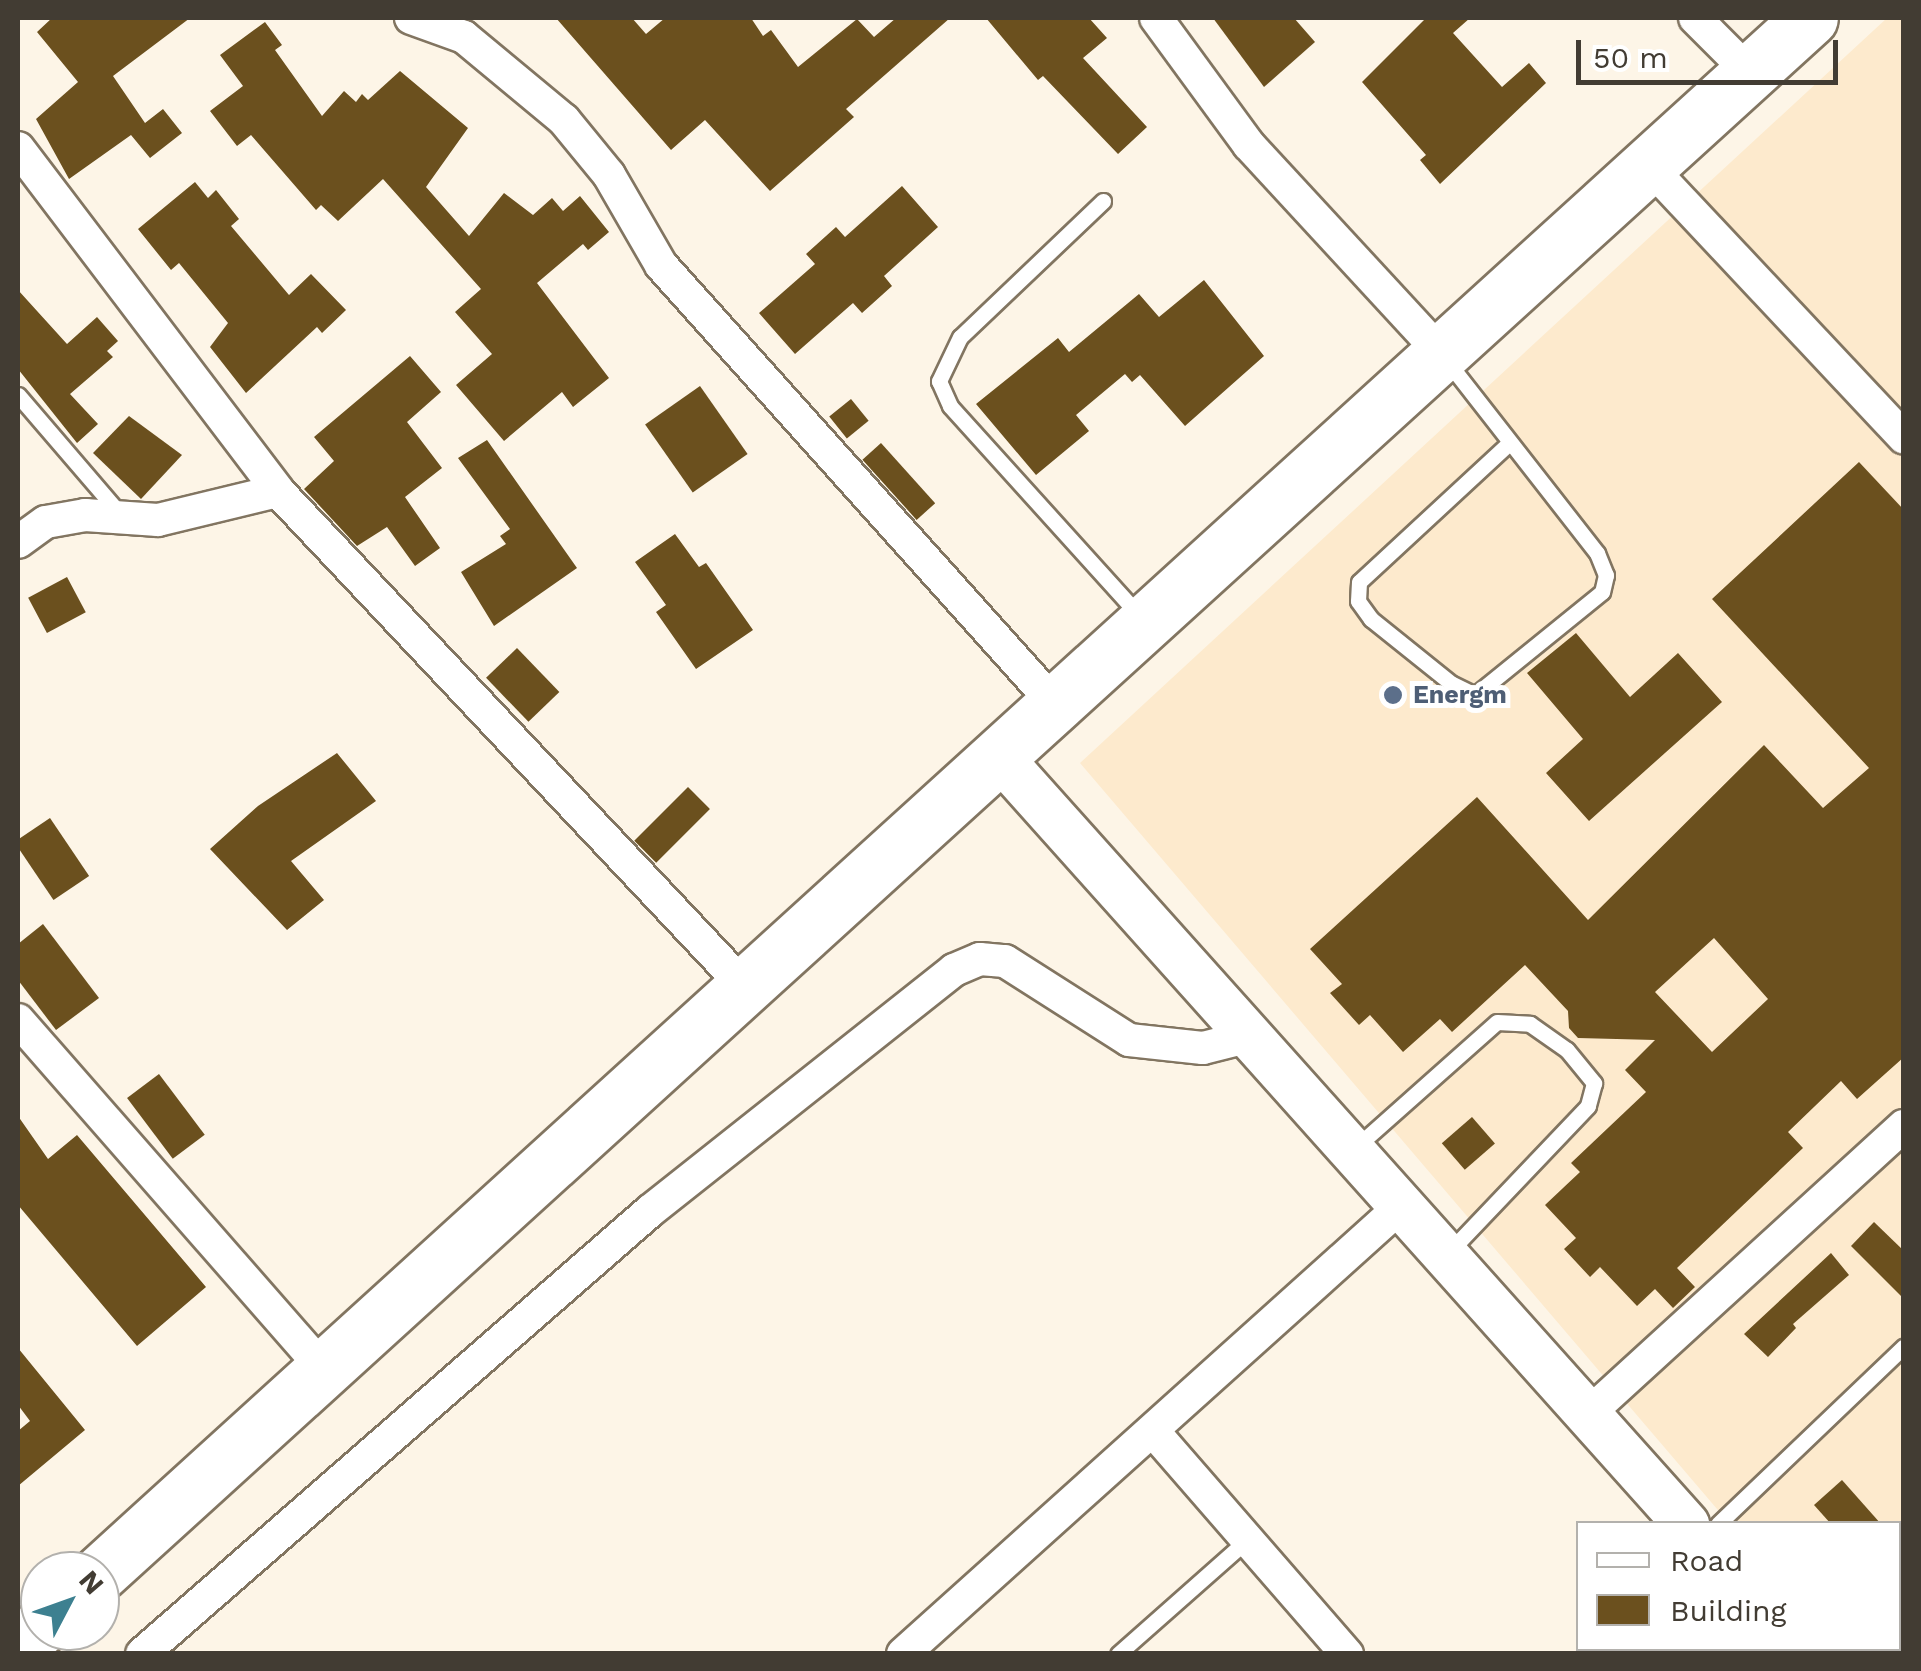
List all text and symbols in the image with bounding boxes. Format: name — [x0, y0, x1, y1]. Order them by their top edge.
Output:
scale bar — [1581, 20, 1844, 82]
text: 50 m — [1593, 40, 1668, 75]
place label: Energm — [1413, 680, 1507, 710]
marker: Energm — [1382, 684, 1404, 706]
legend — [1576, 1521, 1901, 1651]
text: Road — [1670, 1543, 1743, 1578]
north arrow — [20, 1551, 120, 1651]
text: N — [72, 1564, 111, 1601]
text: Building — [1670, 1593, 1787, 1628]

